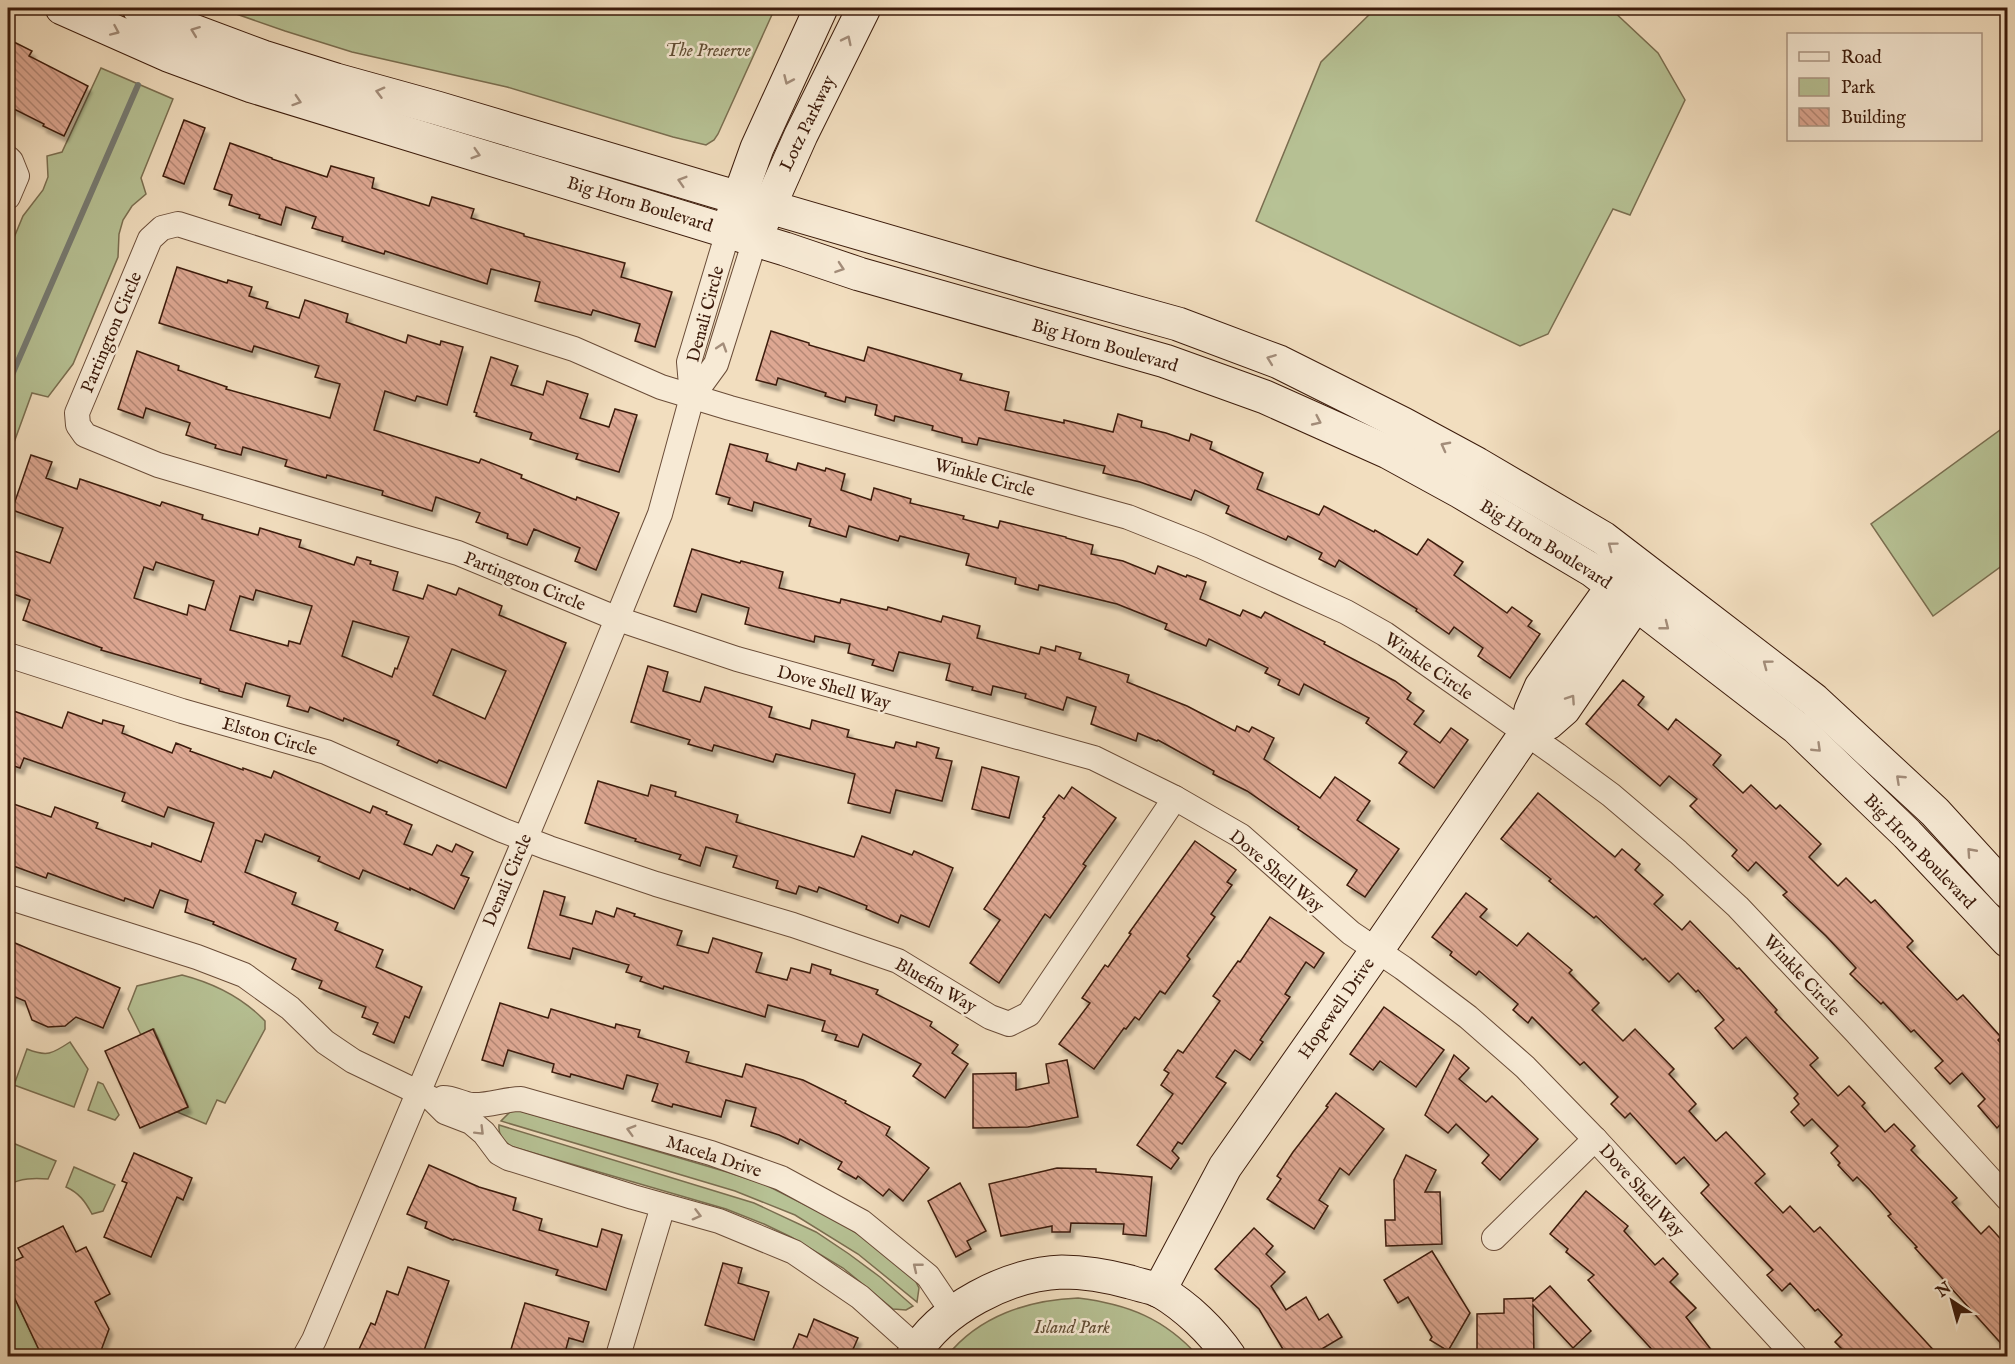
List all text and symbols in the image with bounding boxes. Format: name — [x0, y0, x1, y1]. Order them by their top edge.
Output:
one-way arrow — [109, 24, 120, 36]
one-way arrow — [190, 26, 201, 39]
legend — [1787, 33, 1982, 141]
one-way arrow — [840, 36, 852, 47]
park label: The Preserve — [665, 40, 751, 63]
text: Road — [1841, 47, 1882, 70]
street label: Lotz Parkway — [775, 72, 841, 175]
one-way arrow — [783, 73, 795, 84]
text: Park — [1841, 77, 1876, 100]
one-way arrow — [375, 87, 386, 99]
one-way arrow — [291, 93, 302, 106]
text: Building — [1841, 107, 1906, 130]
one-way arrow — [470, 147, 481, 159]
street label: Big Horn Boulevard — [564, 172, 716, 239]
one-way arrow — [677, 176, 687, 188]
one-way arrow — [834, 261, 845, 273]
street label: Denali Circle — [683, 264, 730, 365]
street label: Partington Circle — [77, 269, 148, 397]
street label: Big Horn Boulevard — [1029, 315, 1181, 378]
one-way arrow — [715, 342, 727, 353]
one-way arrow — [1266, 354, 1277, 366]
one-way arrow — [1311, 413, 1322, 425]
one-way arrow — [1441, 442, 1451, 453]
street label: Winkle Circle — [932, 454, 1037, 503]
street label: Big Horn Boulevard — [1475, 495, 1616, 595]
one-way arrow — [1608, 542, 1619, 553]
street label: Partington Circle — [460, 547, 589, 617]
one-way arrow — [1658, 619, 1669, 630]
street label: Winkle Circle — [1379, 628, 1477, 706]
street label: Dove Shell Way — [774, 661, 893, 716]
one-way arrow — [1763, 661, 1774, 672]
one-way arrow — [1564, 694, 1575, 705]
street label: Elston Circle — [219, 713, 320, 762]
one-way arrow — [1810, 741, 1820, 752]
one-way arrow — [1896, 775, 1907, 786]
street label: Big Horn Boulevard — [1858, 790, 1980, 915]
street label: Dove Shell Way — [1224, 826, 1328, 919]
street label: Denali Circle — [478, 831, 538, 931]
one-way arrow — [1968, 848, 1979, 859]
street label: Winkle Circle — [1757, 930, 1845, 1022]
street label: Bluefin Way — [890, 954, 980, 1019]
street label: Hopewell Drive — [1294, 954, 1381, 1064]
one-way arrow — [473, 1124, 484, 1134]
one-way arrow — [626, 1125, 637, 1137]
street label: Macela Drive — [663, 1131, 764, 1184]
street label: Dove Shell Way — [1593, 1140, 1689, 1242]
one-way arrow — [692, 1208, 702, 1221]
one-way arrow — [913, 1263, 924, 1274]
north arrow — [1922, 1271, 1982, 1331]
text: N — [1932, 1278, 1956, 1303]
park label: Island Park — [1033, 1317, 1110, 1340]

